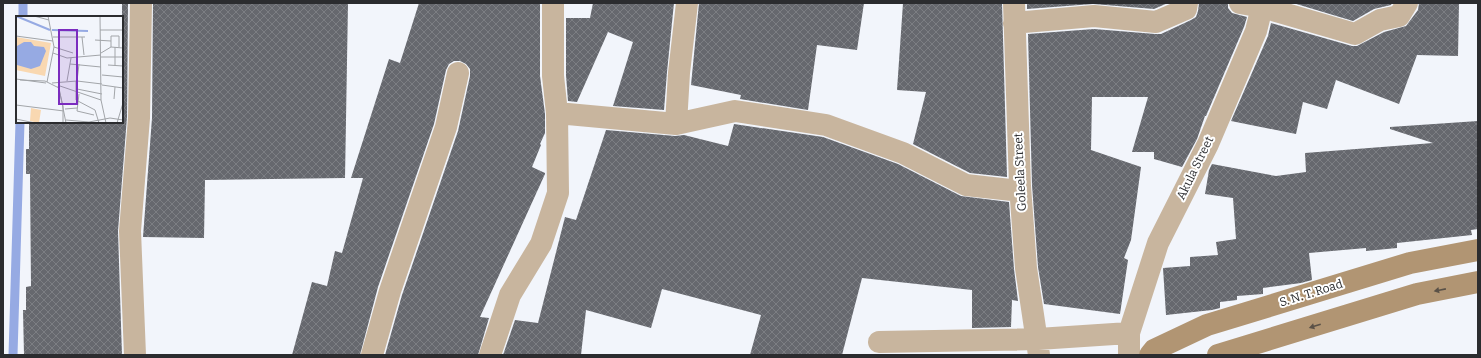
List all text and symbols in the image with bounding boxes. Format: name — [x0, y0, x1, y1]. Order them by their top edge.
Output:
inset map — [16, 16, 123, 123]
street label: Goleela Street — [1011, 132, 1029, 212]
street label: Akula Street — [1174, 134, 1217, 202]
street label: S. N. T. Road — [1278, 277, 1344, 309]
one-way arrow — [1434, 287, 1446, 293]
one-way arrow — [1309, 323, 1321, 329]

